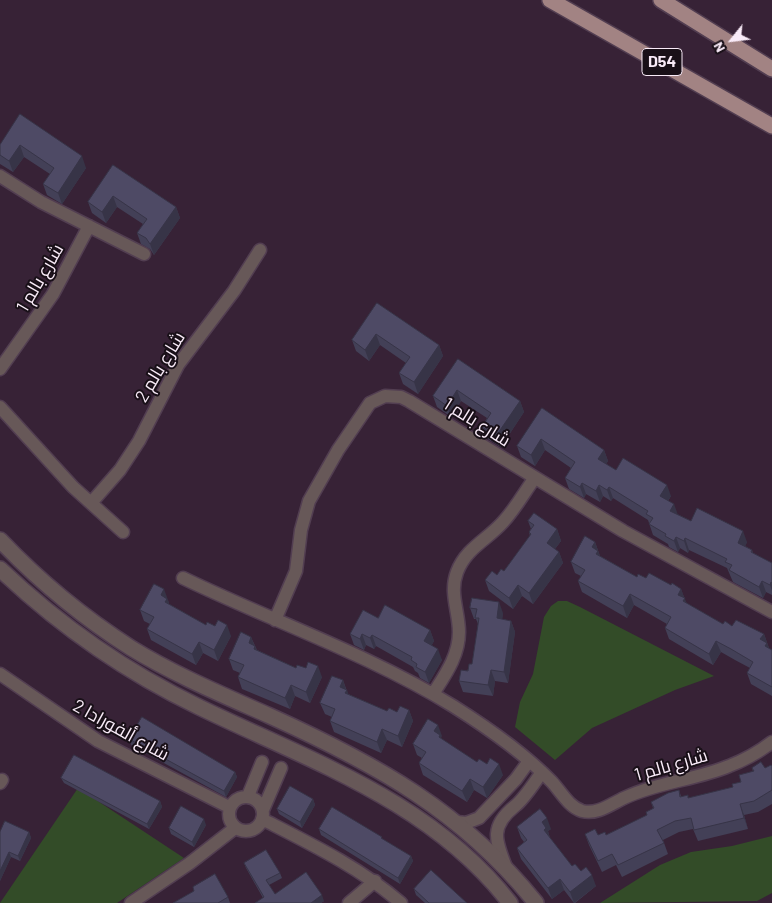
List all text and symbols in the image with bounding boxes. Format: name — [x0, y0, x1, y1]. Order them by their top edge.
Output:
north arrow — [707, 15, 757, 65]
text: N — [709, 39, 728, 56]
road number: D54 — [642, 48, 682, 76]
street label: شارع بالم 1 — [12, 240, 68, 316]
street label: شارع بالم 2 — [130, 328, 190, 406]
street label: شارع بالم 1 — [439, 393, 515, 451]
street label: شارع ألفورادا 2 — [69, 695, 173, 765]
street label: شارع بالم 1 — [632, 744, 710, 786]

